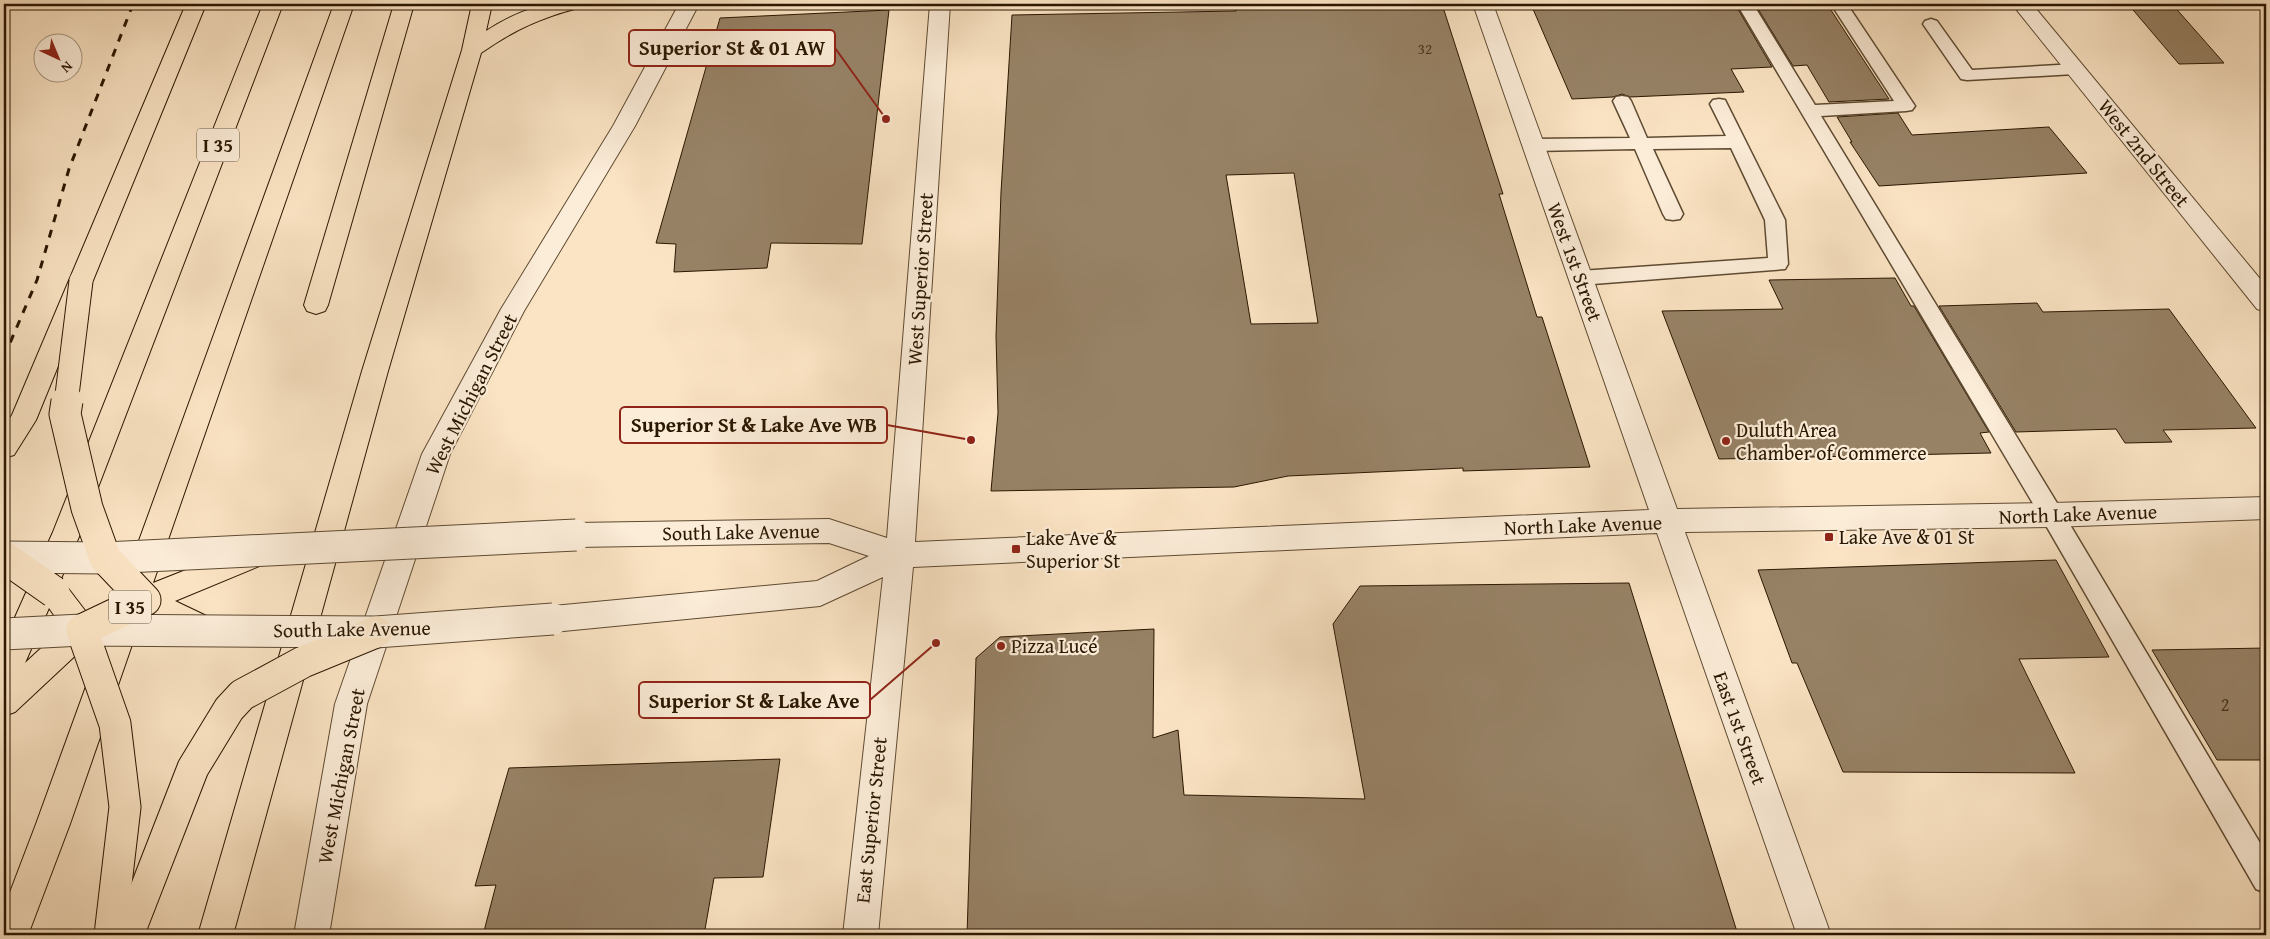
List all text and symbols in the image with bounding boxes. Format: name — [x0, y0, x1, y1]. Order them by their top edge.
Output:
callout: Superior St & 01 AW — [629, 30, 835, 66]
north arrow — [32, 32, 82, 82]
text: Superior St & 01 AW — [639, 32, 825, 63]
house number: 32 — [1418, 38, 1432, 59]
text: N — [56, 57, 77, 78]
street label: West 2nd Street — [2092, 92, 2197, 213]
road number: I 35 — [197, 128, 239, 162]
street label: West Superior Street — [899, 192, 940, 366]
street label: West 1st Street — [1541, 198, 1610, 325]
street label: West Michigan Street — [417, 308, 524, 480]
callout: Superior St & Lake Ave WB — [620, 407, 887, 443]
text: Superior St & Lake Ave WB — [631, 409, 877, 440]
place label: Duluth Area Chamber of Commerce — [1736, 415, 1927, 467]
marker: Duluth Area Chamber of Commerce — [1720, 435, 1732, 447]
street label: North Lake Avenue — [1998, 496, 2158, 531]
street label: North Lake Avenue — [1503, 507, 1663, 542]
street label: South Lake Avenue — [662, 516, 820, 547]
place label: Lake Ave & 01 St — [1839, 522, 1975, 551]
place label: Lake Ave & Superior St — [1026, 523, 1120, 575]
marker: Lake Ave & 01 St — [1823, 531, 1835, 543]
marker: Lake Ave & Superior St — [1010, 543, 1022, 555]
road number: I 35 — [109, 590, 151, 624]
street label: South Lake Avenue — [273, 613, 431, 644]
place label: Pizza Lucé — [1011, 631, 1098, 660]
marker: Pizza Lucé — [995, 640, 1007, 652]
street label: East 1st Street — [1707, 667, 1774, 789]
callout: Superior St & Lake Ave — [639, 682, 870, 718]
text: Superior St & Lake Ave — [648, 685, 860, 716]
street label: West Michigan Street — [309, 686, 372, 866]
house number: 2 — [2221, 691, 2229, 718]
street label: East Superior Street — [847, 735, 894, 905]

